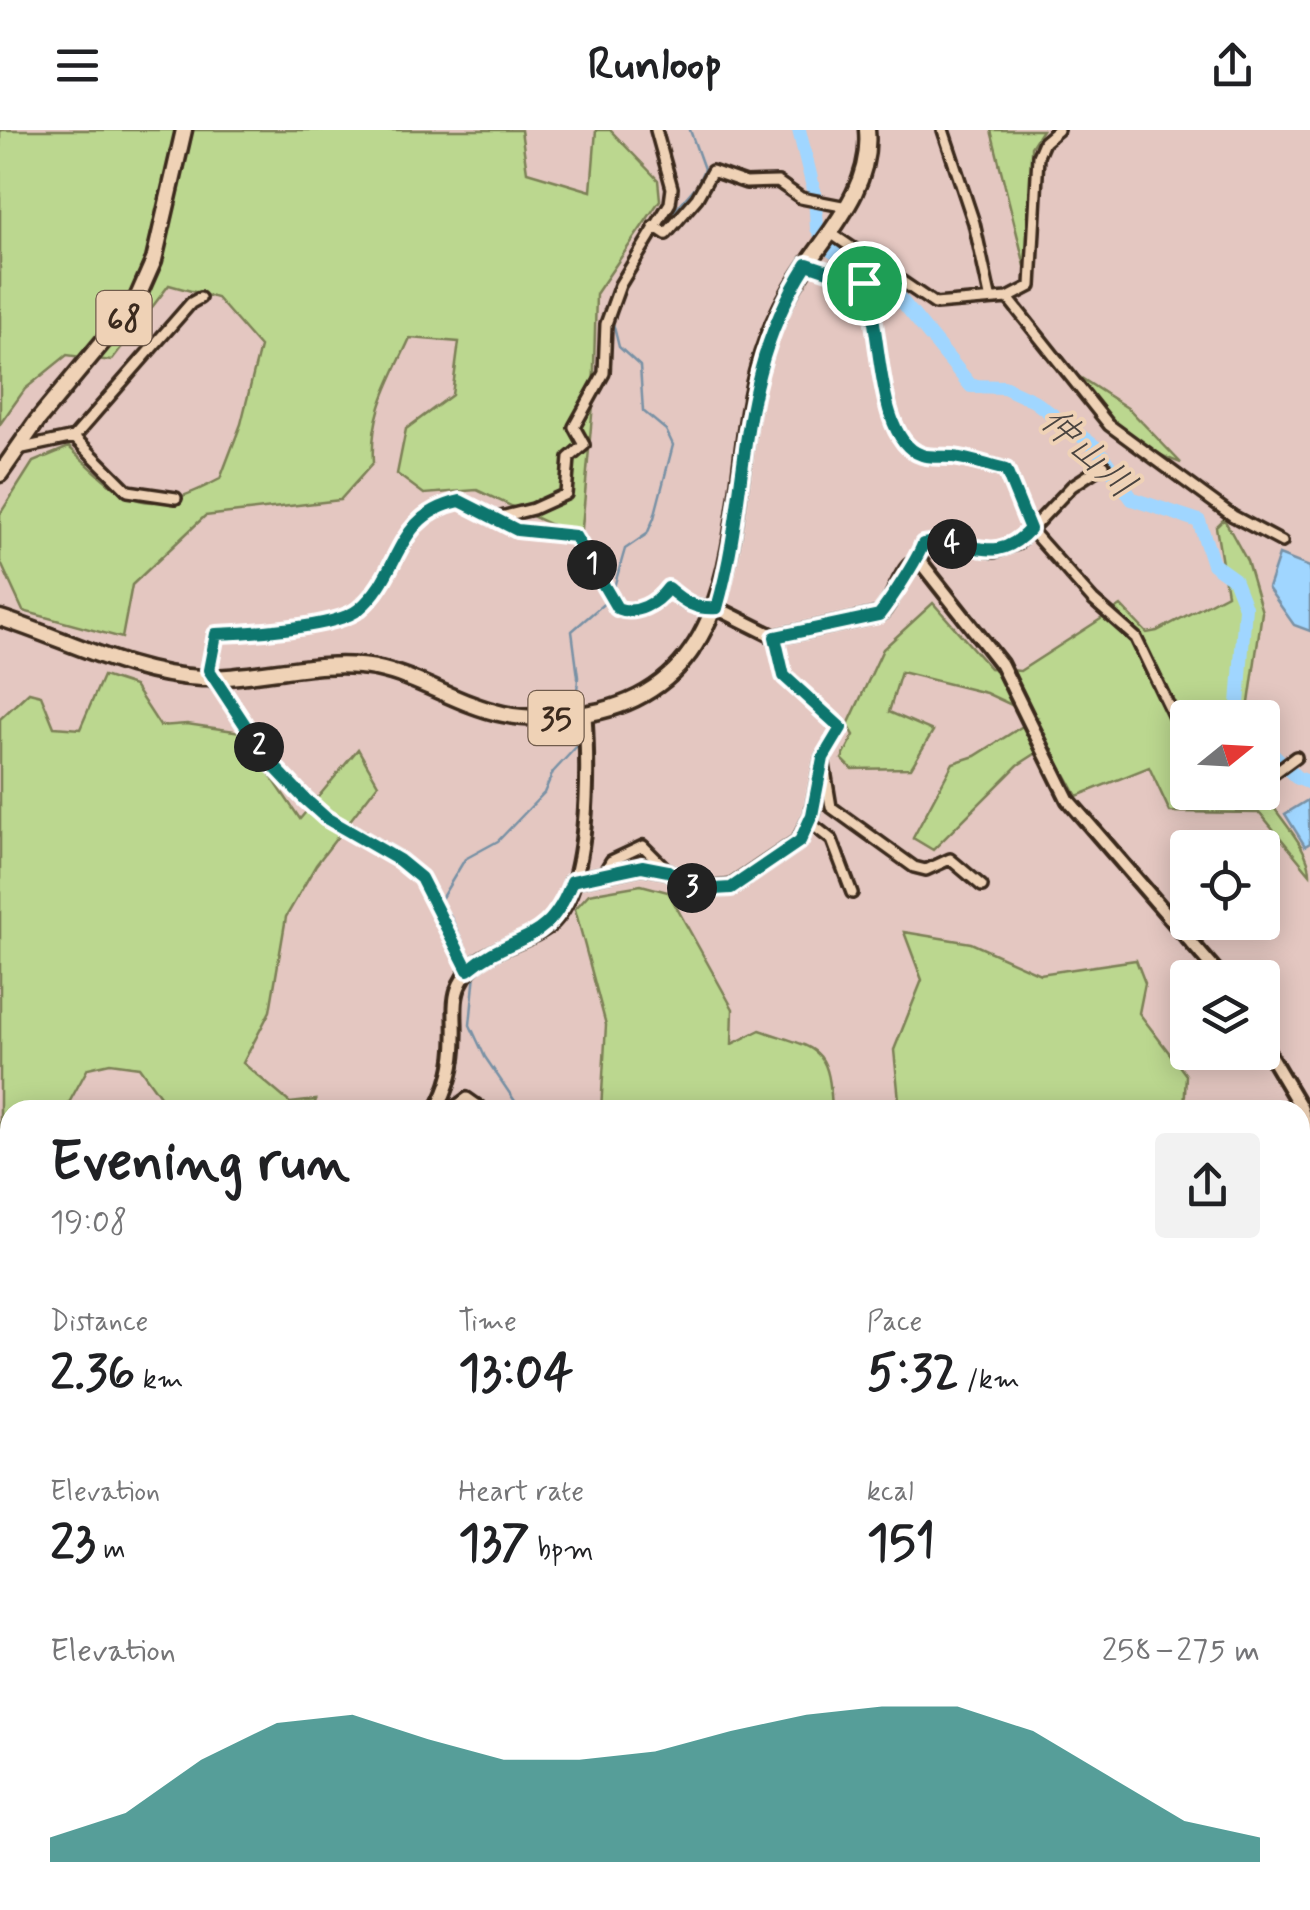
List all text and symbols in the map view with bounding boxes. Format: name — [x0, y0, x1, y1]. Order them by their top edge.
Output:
text: Runloop — [588, 36, 722, 95]
icon: menu — [50, 38, 105, 93]
icon: share — [1205, 38, 1260, 93]
pin — [822, 241, 907, 326]
icon: arrive — [837, 256, 892, 311]
road number: 68 — [96, 291, 152, 345]
water label: 仲山川 — [1029, 397, 1146, 511]
pin: 4 — [927, 519, 977, 569]
text: 4 — [944, 525, 960, 562]
pin: 1 — [567, 540, 617, 590]
text: 1 — [586, 546, 598, 583]
road number: 35 — [528, 691, 584, 745]
north arrow — [1170, 700, 1280, 810]
map controls — [1170, 700, 1280, 1070]
pin: 2 — [234, 722, 284, 772]
text: 2 — [252, 728, 266, 765]
button: locate — [1170, 830, 1280, 940]
pin: 3 — [667, 863, 717, 913]
text: 3 — [686, 869, 698, 906]
button: layers — [1170, 960, 1280, 1070]
text: Evening run — [50, 1128, 350, 1200]
button: share — [1155, 1133, 1260, 1238]
text: 19:08 — [50, 1202, 127, 1244]
text: Distance — [50, 1304, 148, 1341]
text: Time — [458, 1304, 517, 1341]
text: Pace — [867, 1304, 922, 1341]
text: 2.36 — [50, 1341, 135, 1407]
text: 13:04 — [458, 1341, 573, 1407]
text: 5:32 — [867, 1341, 959, 1407]
text: km — [135, 1362, 184, 1399]
text: /km — [959, 1362, 1020, 1399]
text: Elevation — [50, 1474, 160, 1511]
text: Heart rate — [458, 1474, 584, 1511]
text: kcal — [867, 1474, 914, 1511]
text: 23 — [50, 1511, 96, 1577]
text: 137 — [458, 1511, 530, 1577]
text: 151 — [867, 1511, 935, 1577]
text: m — [96, 1532, 126, 1569]
text: bpm — [530, 1532, 594, 1569]
text: Elevation — [50, 1630, 176, 1672]
text: 258–275 m — [1102, 1630, 1260, 1672]

